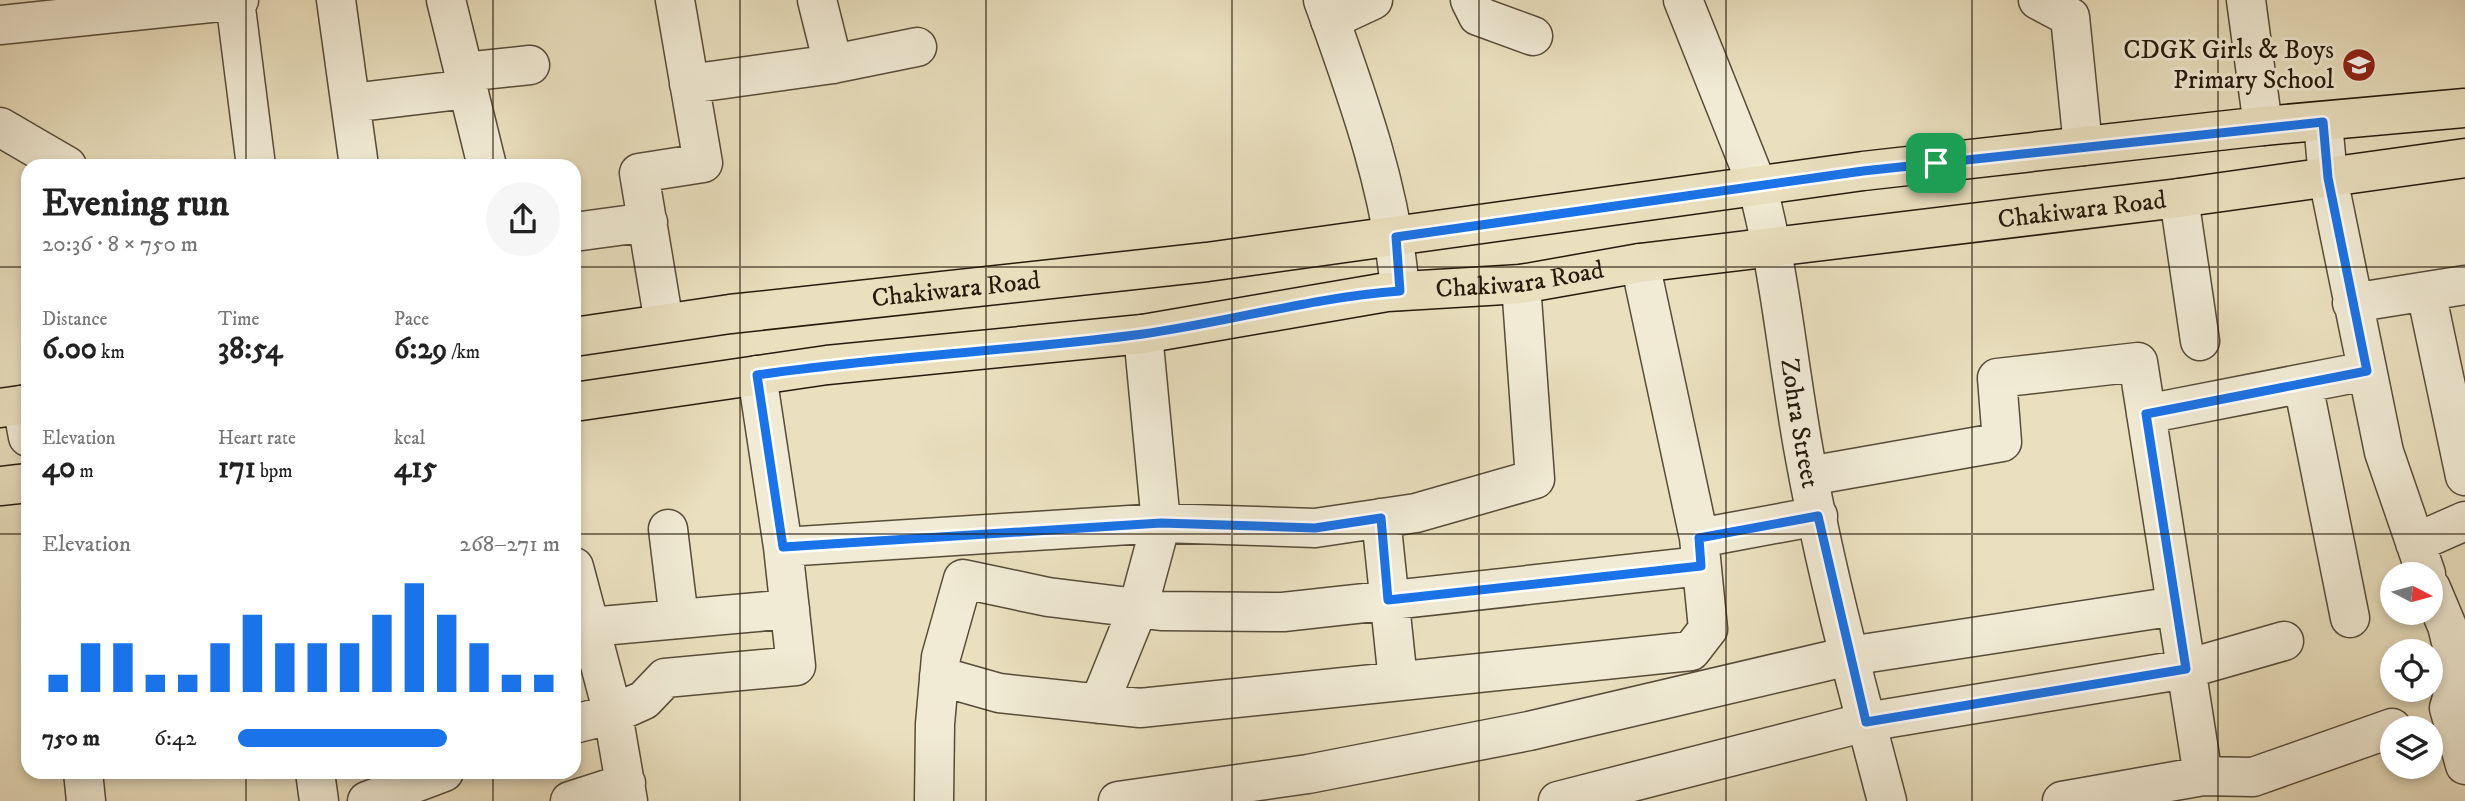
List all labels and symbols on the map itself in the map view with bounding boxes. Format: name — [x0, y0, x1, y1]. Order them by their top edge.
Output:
place label: CDGK Girls & Boys Primary School — [2123, 34, 2334, 97]
school or university icon: CDGK Girls & Boys Primary School — [2340, 46, 2378, 84]
pin — [1906, 133, 1966, 193]
street label: Chakiwara Road — [1996, 183, 2168, 236]
street label: Chakiwara Road — [1434, 253, 1606, 306]
street label: Chakiwara Road — [870, 264, 1042, 315]
street label: Zohra Street — [1773, 356, 1827, 491]
north arrow — [2380, 562, 2443, 625]

